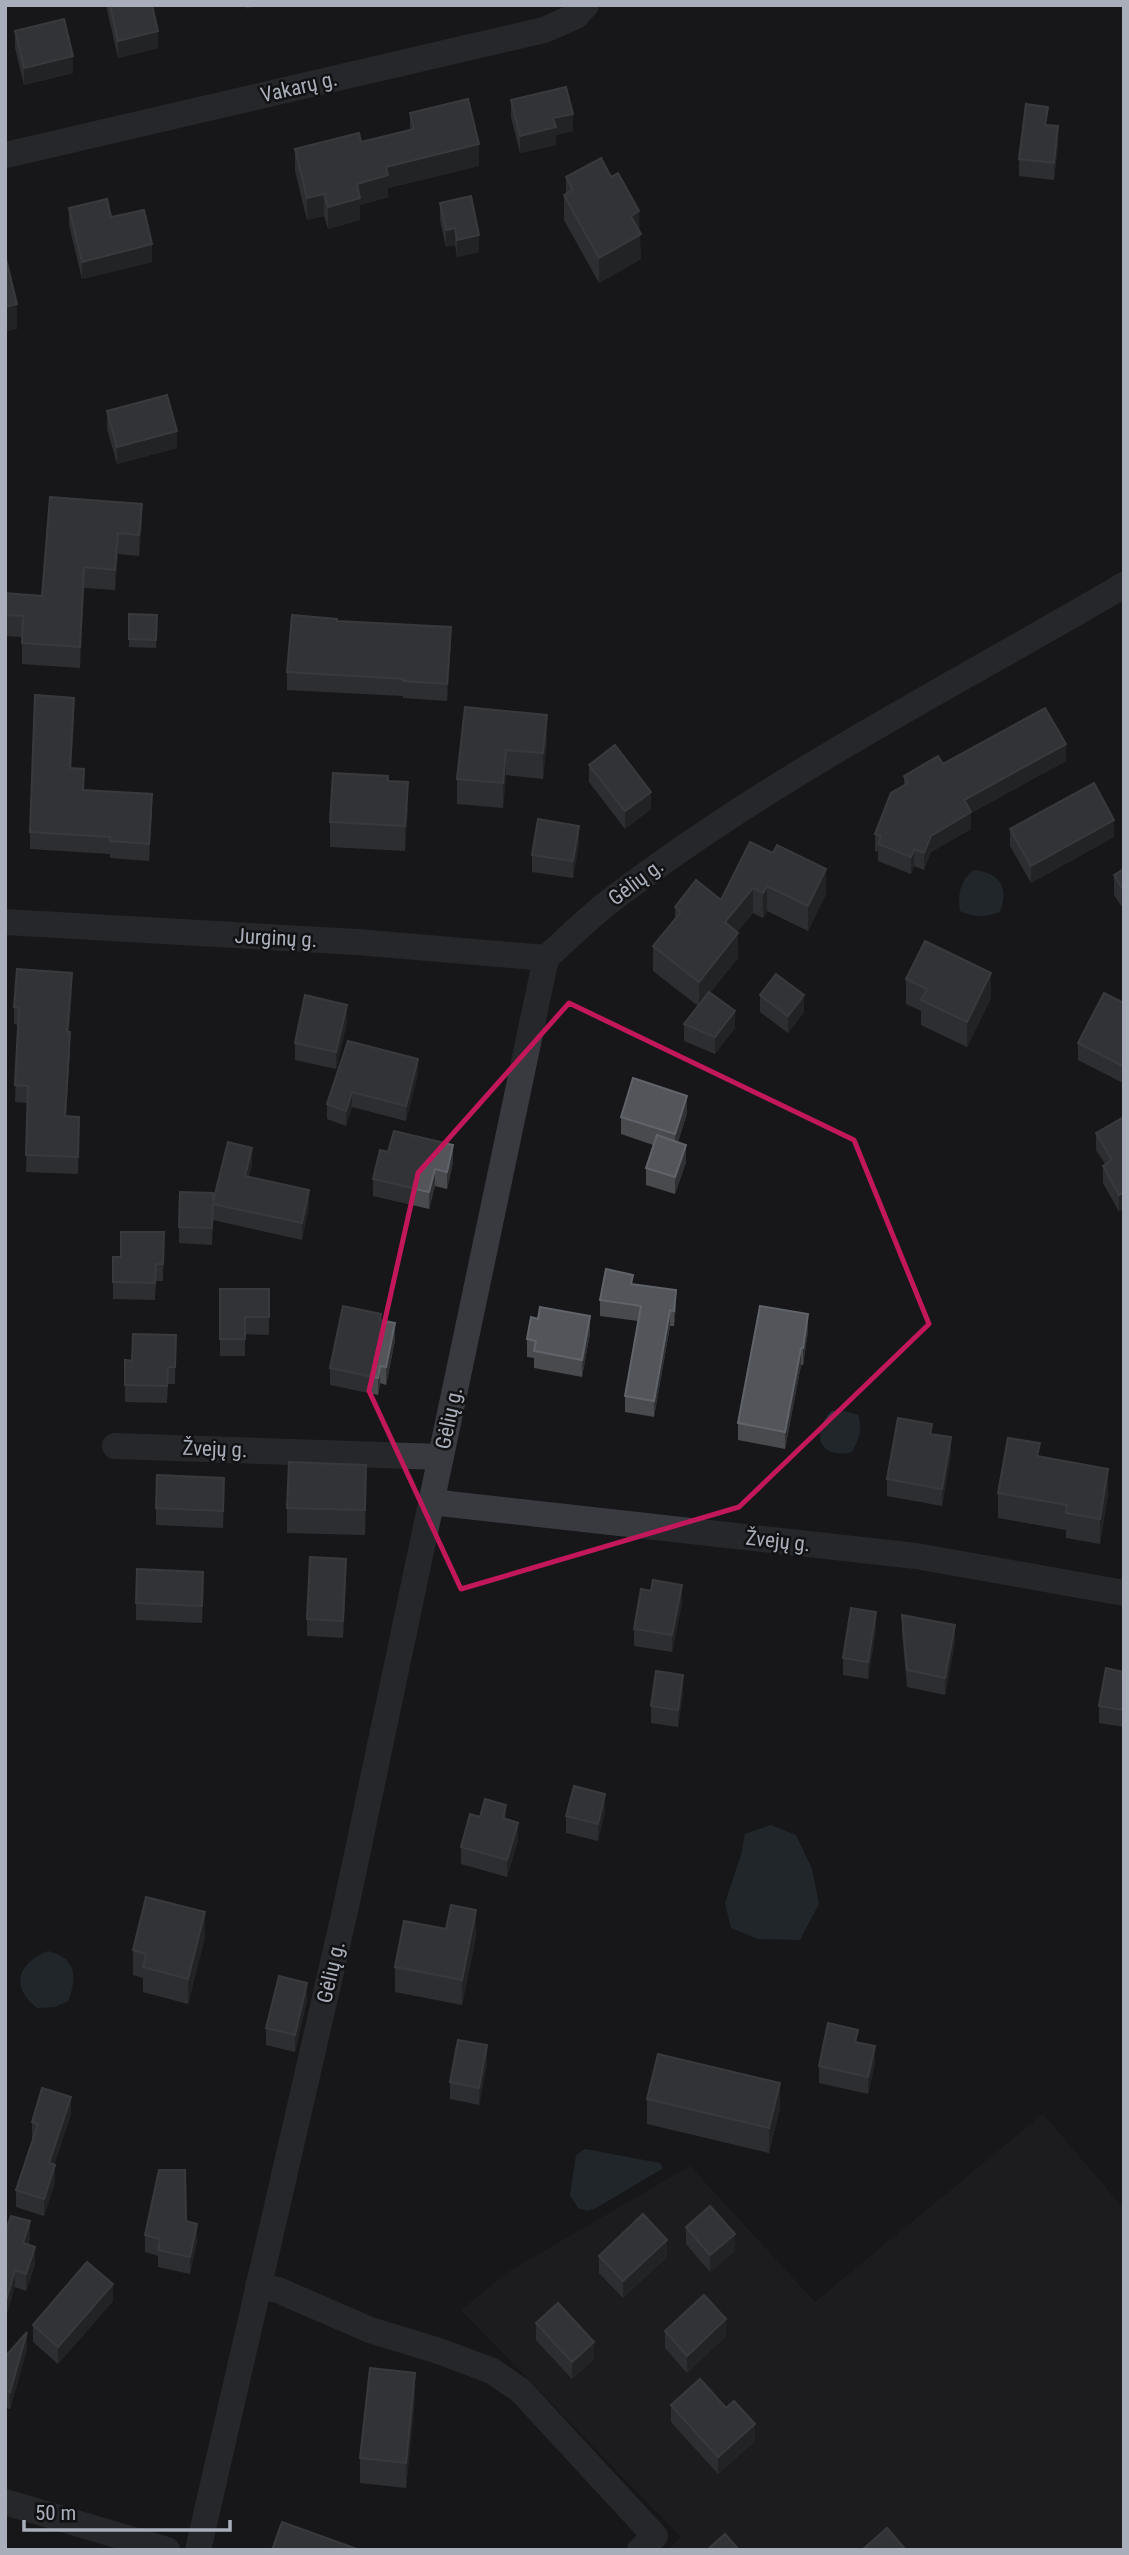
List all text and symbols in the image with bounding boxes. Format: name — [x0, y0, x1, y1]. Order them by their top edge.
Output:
street label: Vakarų g. — [258, 67, 340, 107]
street label: Gėlių g. — [604, 854, 668, 910]
street label: Jurginų g. — [234, 924, 318, 952]
street label: Gėlių g. — [431, 1385, 467, 1451]
street label: Žvejų g. — [182, 1436, 248, 1462]
street label: Žvejų g. — [744, 1526, 812, 1556]
street label: Gėlių g. — [312, 1939, 350, 2005]
scale bar — [24, 2488, 231, 2532]
text: 50 m — [35, 2501, 76, 2525]

